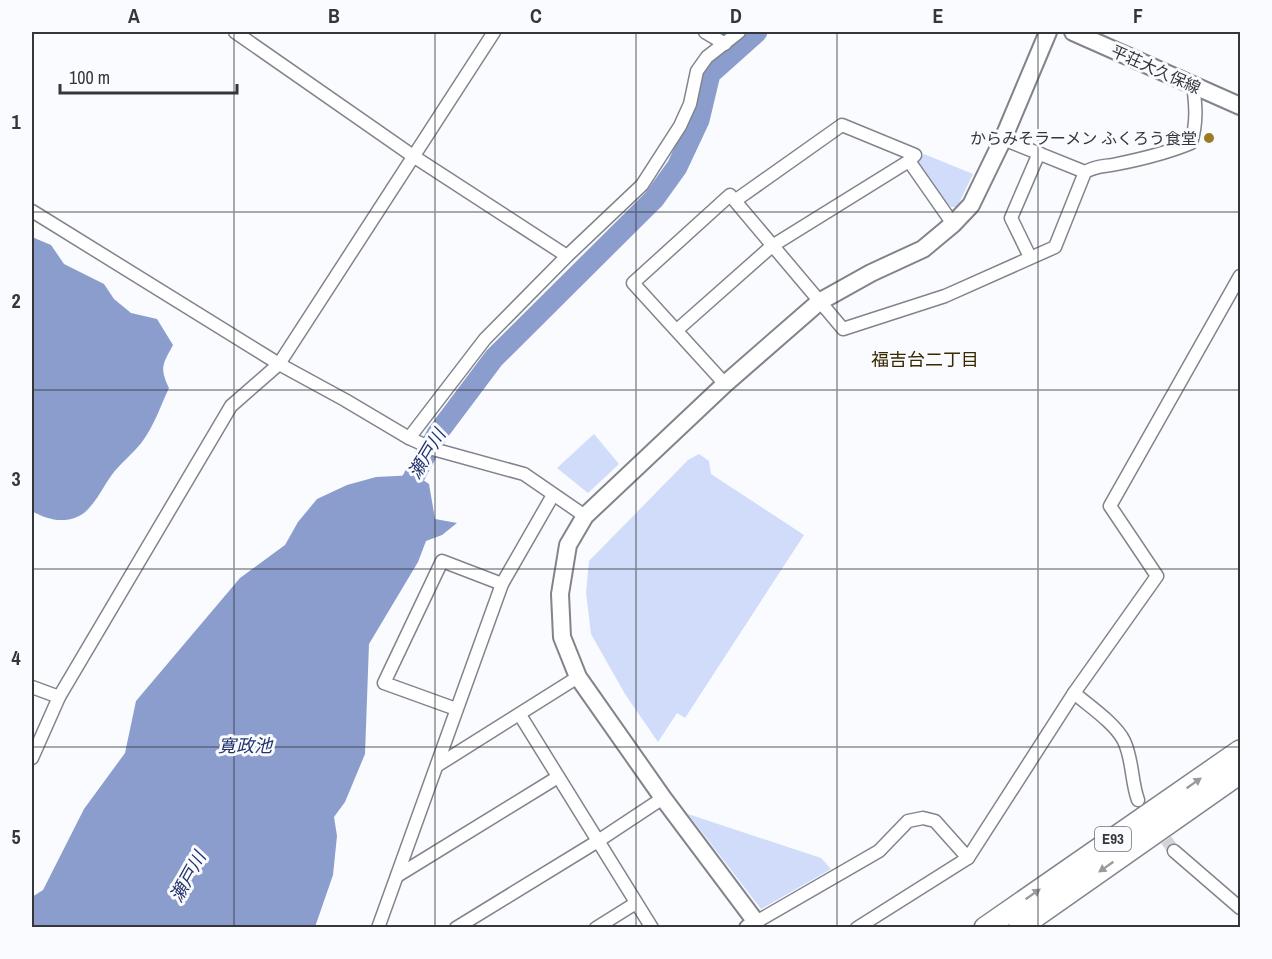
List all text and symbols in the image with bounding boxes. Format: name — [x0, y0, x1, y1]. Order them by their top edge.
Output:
text: A — [128, 2, 140, 29]
text: B — [328, 2, 340, 29]
text: C — [530, 2, 542, 29]
text: D — [730, 2, 742, 29]
text: E — [933, 2, 944, 29]
text: F — [1133, 2, 1143, 29]
street label: 平荘大久保線 — [1108, 39, 1204, 99]
scale bar — [60, 57, 237, 95]
text: 100 m — [69, 65, 110, 90]
text: 1 — [11, 108, 21, 135]
place label: からみそラーメン ふくろう食堂 — [970, 127, 1197, 149]
marker: からみそラーメン ふくろう食堂 — [1202, 131, 1216, 145]
text: 2 — [11, 287, 21, 314]
district label: 福吉台二丁目 — [871, 347, 979, 372]
water label: 瀬戸川 — [402, 422, 452, 483]
text: 3 — [11, 465, 21, 492]
text: 4 — [11, 644, 21, 671]
water label: 寛政池 — [218, 733, 274, 758]
one-way arrow — [1185, 777, 1201, 789]
text: 5 — [11, 823, 21, 850]
road number: E93 — [1095, 827, 1131, 851]
water label: 瀬戸川 — [164, 845, 213, 906]
one-way arrow — [1099, 861, 1115, 873]
one-way arrow — [1025, 888, 1041, 900]

